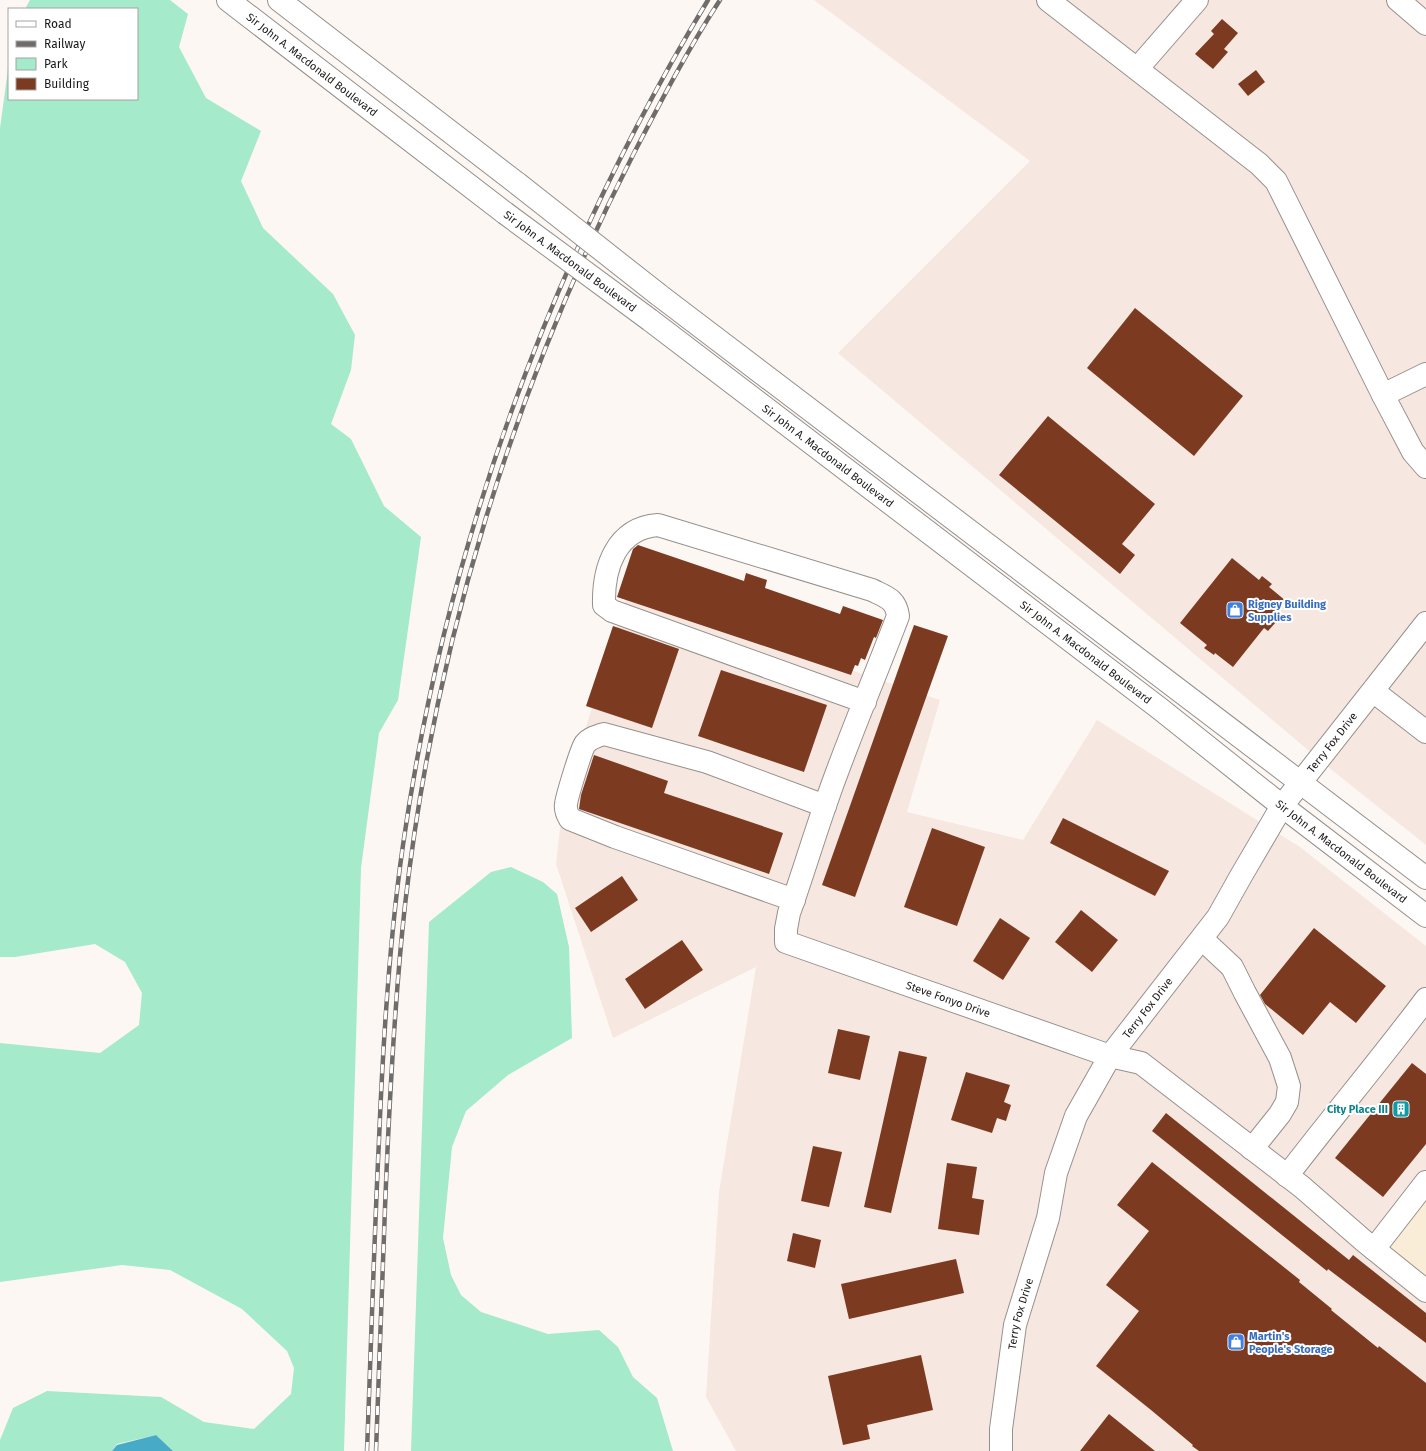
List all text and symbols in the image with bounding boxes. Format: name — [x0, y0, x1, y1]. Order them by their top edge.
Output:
legend — [8, 8, 138, 100]
street label: Sir John A. Macdonald Boulevard — [244, 11, 380, 119]
text: Road — [44, 17, 72, 31]
text: Railway — [44, 37, 85, 51]
text: Park — [44, 57, 68, 71]
text: Building — [44, 77, 90, 91]
street label: Sir John A. Macdonald Boulevard — [501, 208, 639, 315]
street label: Sir John A. Macdonald Boulevard — [760, 402, 896, 510]
street label: Sir John A. Macdonald Boulevard — [1017, 598, 1154, 707]
place label: Rigney Building Supplies — [1248, 598, 1327, 624]
shop icon: Rigney Building Supplies — [1225, 600, 1245, 620]
street label: Terry Fox Drive — [1305, 710, 1360, 776]
street label: Sir John A. Macdonald Boulevard — [1273, 797, 1409, 906]
street label: Terry Fox Drive — [1120, 975, 1175, 1041]
street label: Steve Fonyo Drive — [904, 979, 992, 1020]
building icon: City Place III — [1391, 1099, 1411, 1119]
place label: City Place III — [1327, 1103, 1388, 1116]
street label: Terry Fox Drive — [1006, 1277, 1036, 1350]
place label: Martin's People's Storage — [1249, 1330, 1333, 1356]
shop icon: Martin's People's Storage — [1226, 1332, 1246, 1352]

